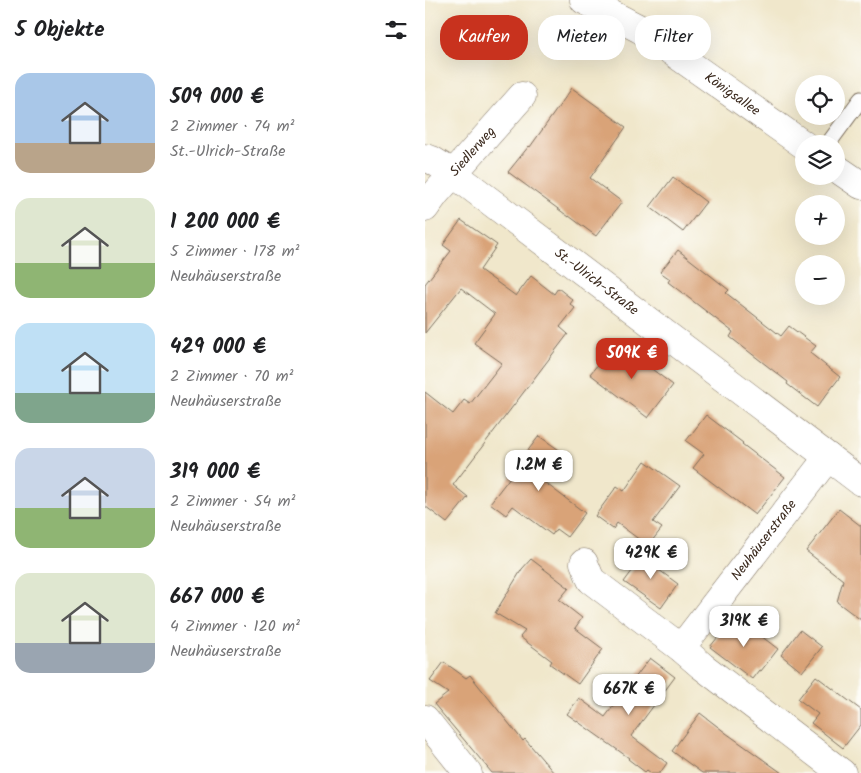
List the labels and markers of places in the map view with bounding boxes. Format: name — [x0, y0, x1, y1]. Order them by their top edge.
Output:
pin: 509K € — [591, 338, 673, 380]
pin: 1.2M € — [498, 450, 580, 492]
pin: 429K € — [610, 538, 692, 580]
pin: 319K € — [703, 606, 785, 648]
pin: 667K € — [588, 674, 670, 716]

